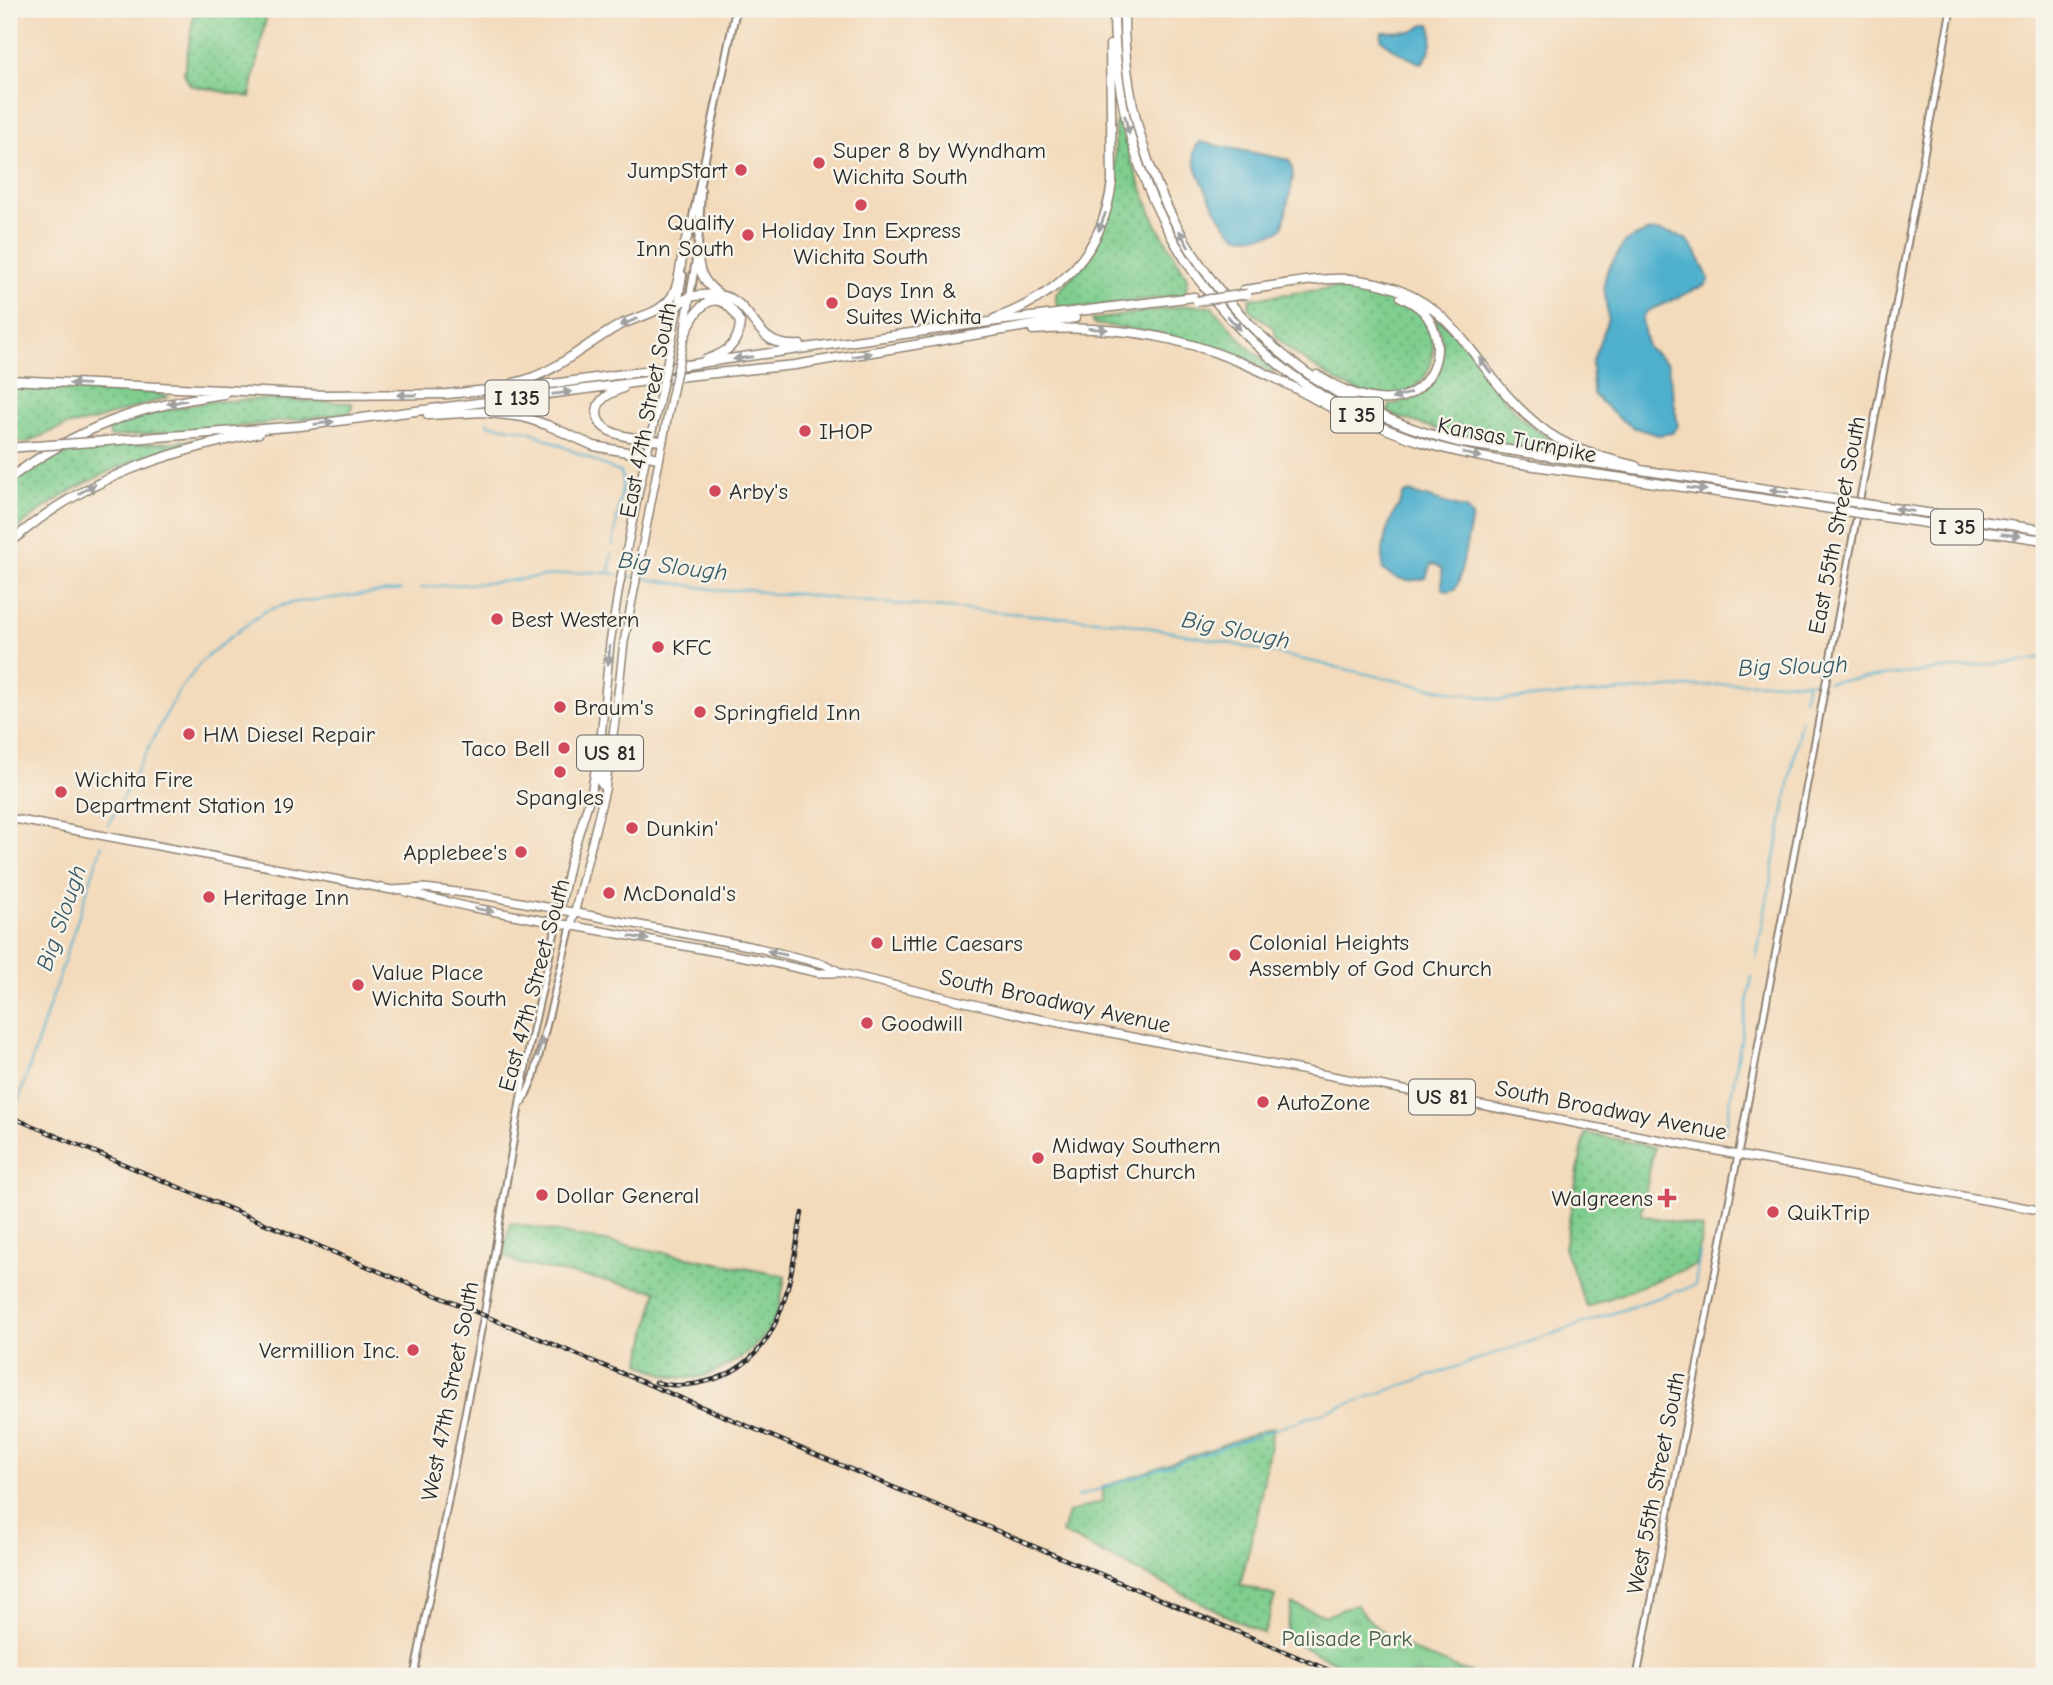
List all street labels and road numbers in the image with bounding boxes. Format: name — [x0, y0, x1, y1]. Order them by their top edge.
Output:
street label: East 47th Street South — [614, 300, 682, 520]
road number: I 135 — [486, 380, 548, 416]
road number: I 35 — [1331, 398, 1383, 432]
street label: Kansas Turnpike — [1435, 411, 1599, 469]
street label: East 55th Street South — [1803, 414, 1871, 636]
road number: I 35 — [1931, 510, 1983, 544]
road number: US 81 — [577, 736, 643, 770]
street label: East 47th Street South — [493, 876, 575, 1094]
street label: South Broadway Avenue — [937, 963, 1173, 1039]
street label: South Broadway Avenue — [1493, 1074, 1729, 1146]
road number: US 81 — [1409, 1080, 1475, 1114]
street label: West 47th Street South — [415, 1279, 485, 1503]
street label: West 55th Street South — [1621, 1369, 1691, 1597]

